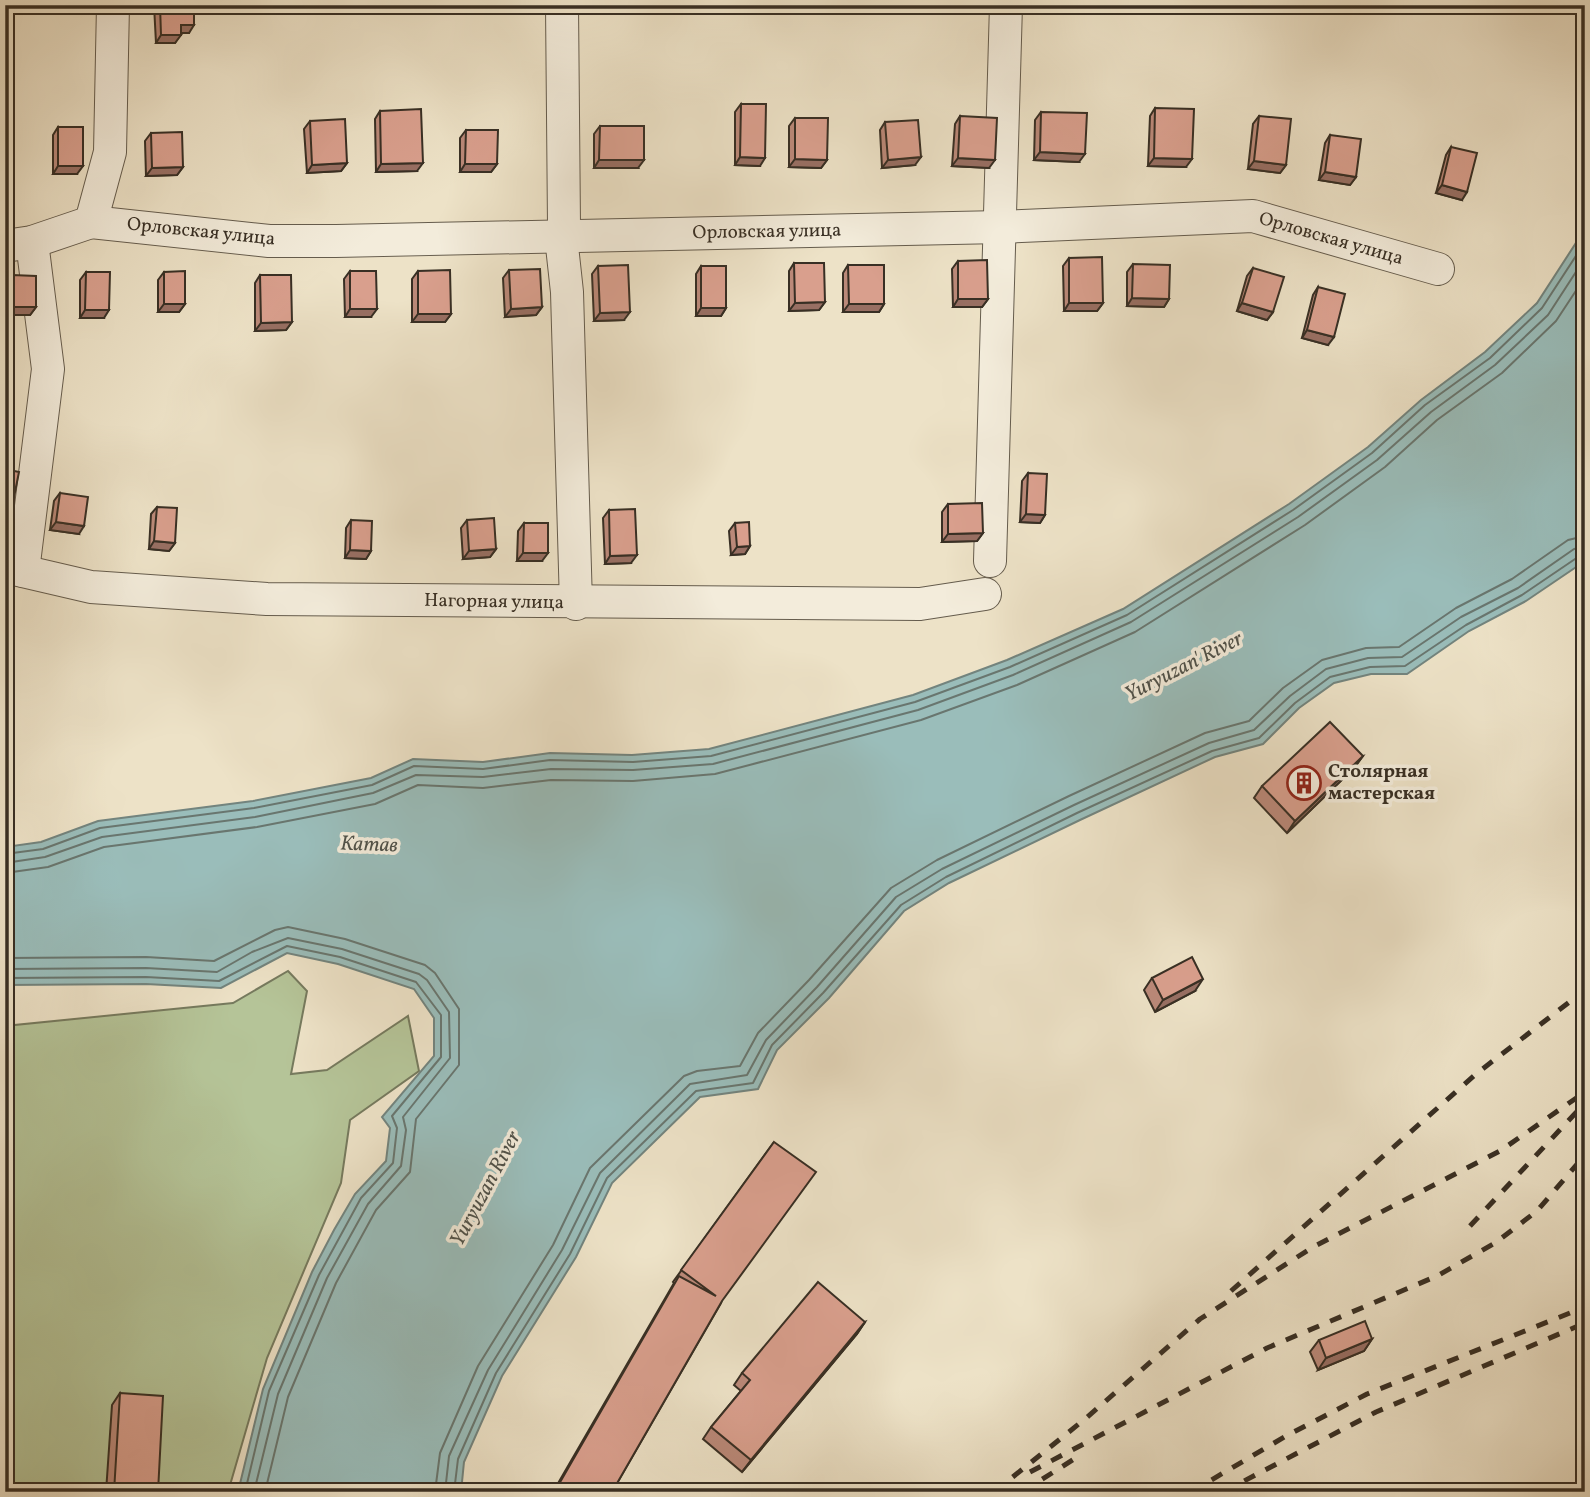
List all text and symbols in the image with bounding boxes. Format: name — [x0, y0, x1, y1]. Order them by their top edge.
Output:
street label: Орловская улица — [1256, 206, 1406, 272]
street label: Орловская улица — [126, 211, 276, 253]
street label: Орловская улица — [692, 218, 842, 246]
street label: Нагорная улица — [424, 588, 564, 616]
water label: Yuryuzan' River — [1120, 625, 1248, 709]
place label: Столярная мастерская — [1328, 759, 1435, 807]
building icon: Столярная мастерская — [1285, 764, 1323, 802]
water label: Катав — [340, 829, 398, 861]
water label: Yuryuzan River — [443, 1126, 529, 1252]

